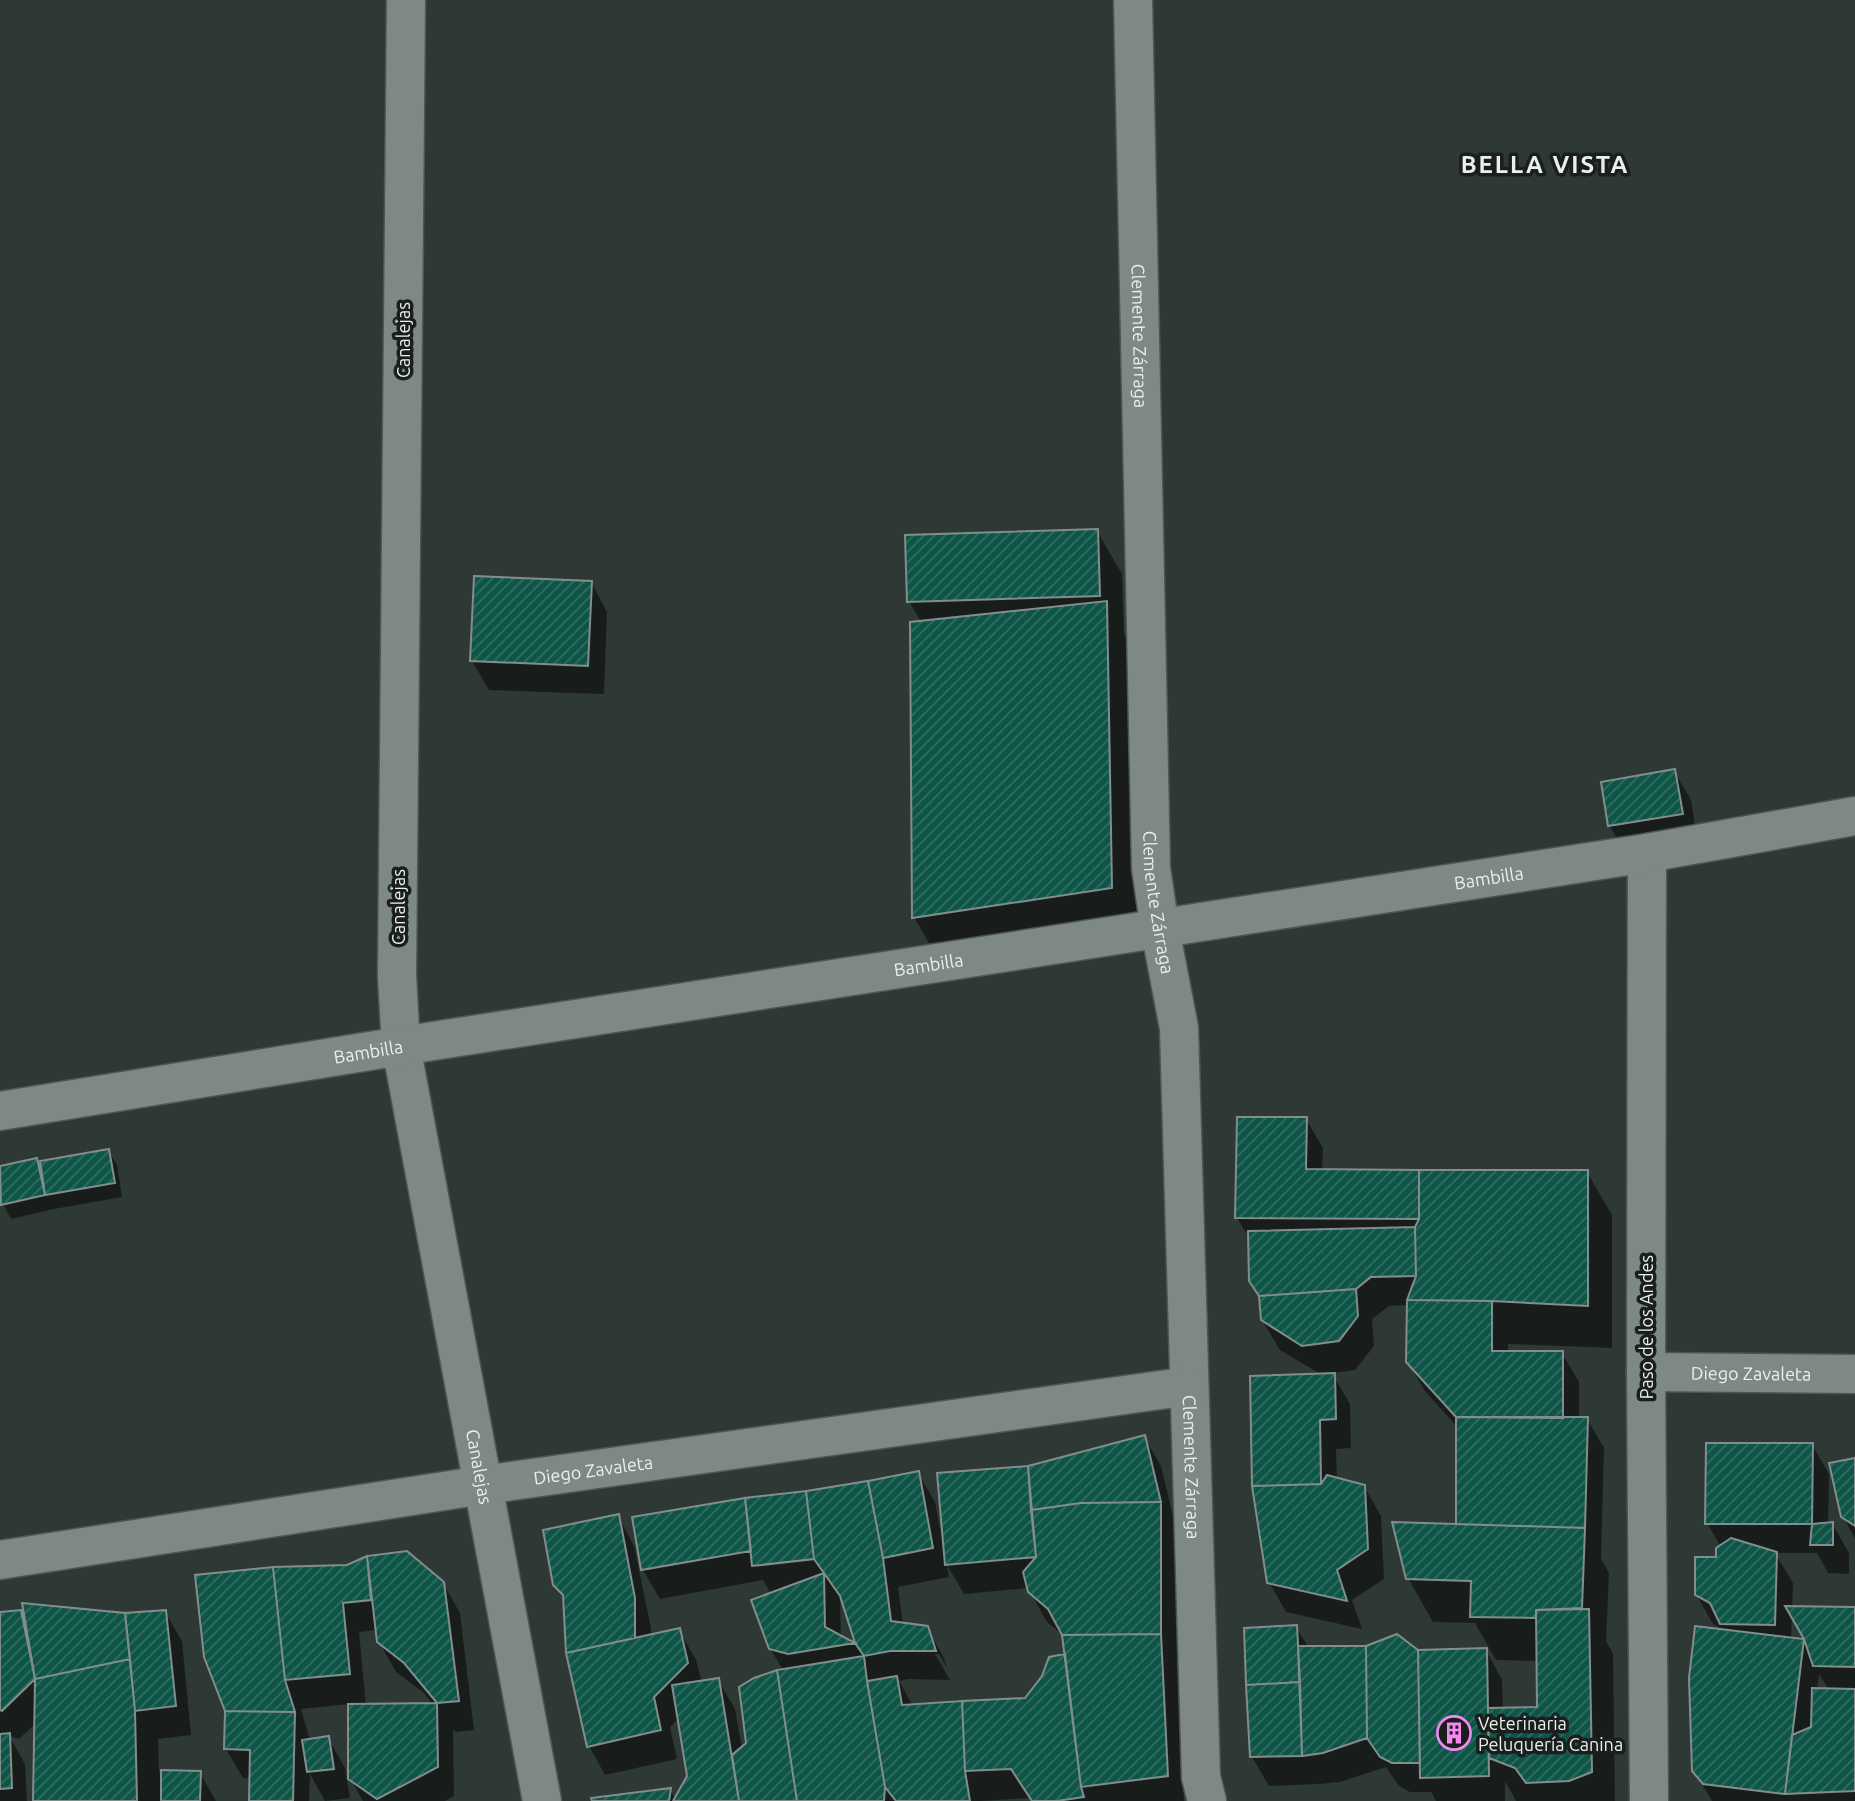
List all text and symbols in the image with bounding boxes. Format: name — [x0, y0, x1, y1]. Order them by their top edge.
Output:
district label: BELLA VISTA — [1461, 151, 1629, 178]
street label: Clemente Zárraga — [1128, 263, 1151, 408]
street label: Canalejas — [393, 302, 413, 378]
street label: Clemente Zárraga — [1140, 830, 1178, 976]
street label: Bambilla — [1453, 862, 1525, 893]
street label: Canalejas — [388, 869, 408, 945]
street label: Bambilla — [892, 949, 965, 980]
street label: Bambilla — [332, 1036, 404, 1067]
street label: Paso de los Andes — [1636, 1255, 1656, 1399]
street label: Diego Zavaleta — [1691, 1362, 1811, 1384]
street label: Clemente Zárraga — [1180, 1395, 1204, 1540]
street label: Canalejas — [463, 1427, 496, 1506]
street label: Diego Zavaleta — [532, 1451, 654, 1488]
place label: Veterinaria Peluquería Canina — [1478, 1713, 1623, 1754]
building icon: Veterinaria Peluquería Canina — [1435, 1714, 1473, 1752]

